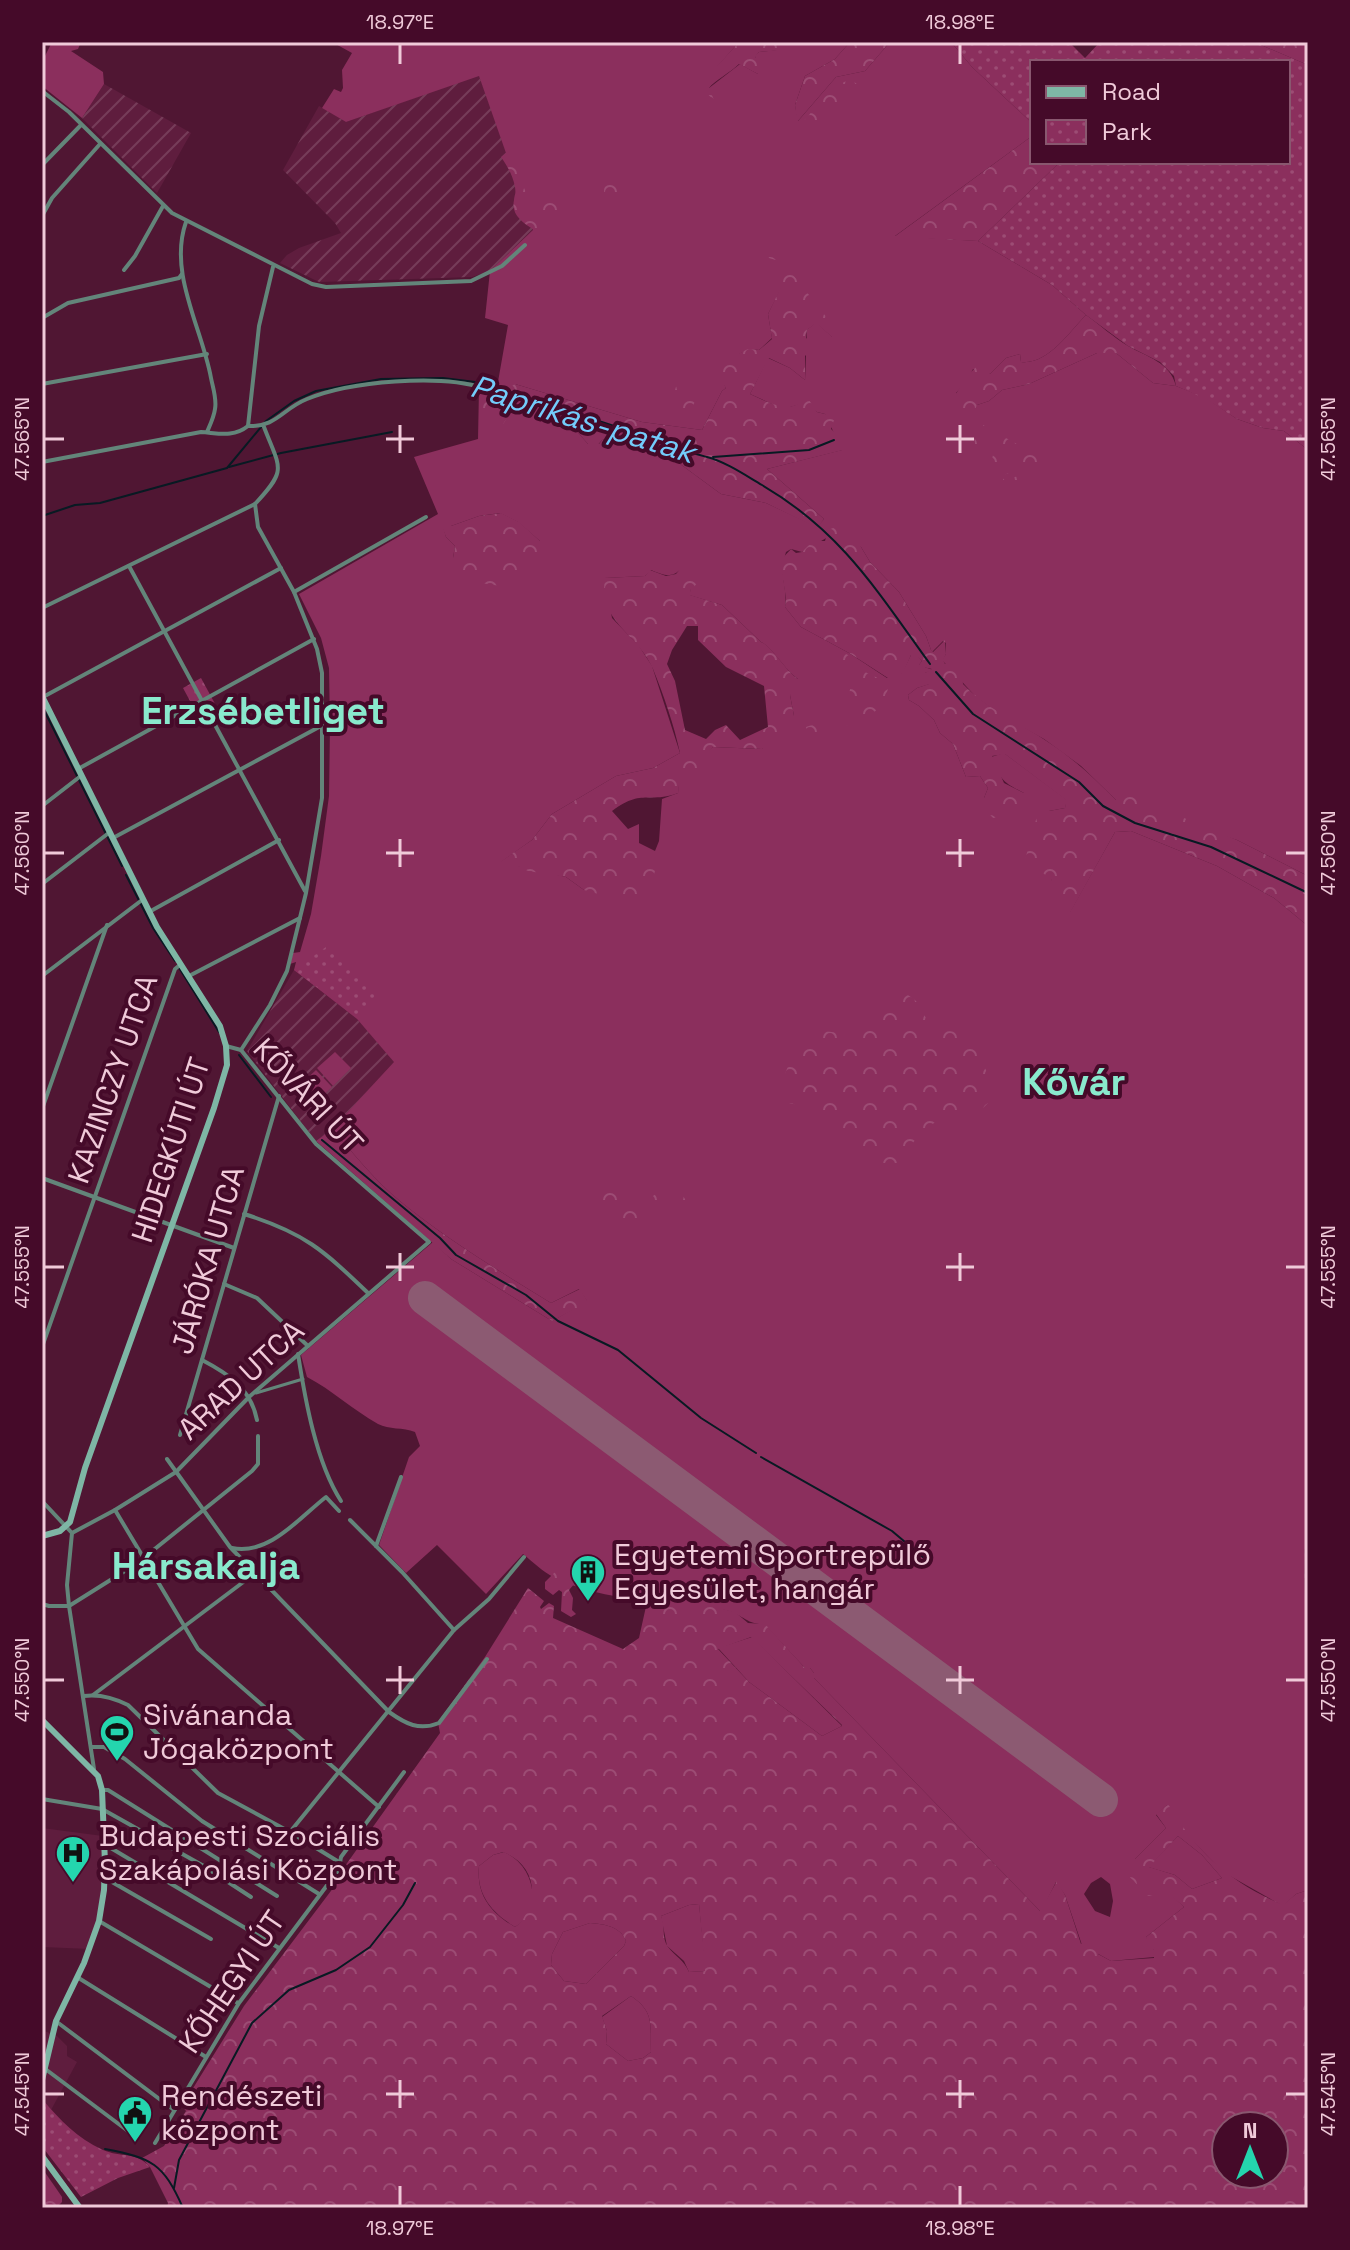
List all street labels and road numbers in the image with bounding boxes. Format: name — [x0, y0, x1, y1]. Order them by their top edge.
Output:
street label: KAZINCZY UTCA — [59, 969, 167, 1188]
street label: KŐVÁRI ÚT — [245, 1030, 372, 1162]
street label: HIDEGKÚTI ÚT — [122, 1052, 219, 1247]
street label: JÁRÓKA UTCA — [162, 1161, 253, 1358]
street label: ARAD UTCA — [169, 1311, 312, 1448]
street label: KŐHEGYI ÚT — [170, 1903, 294, 2061]

